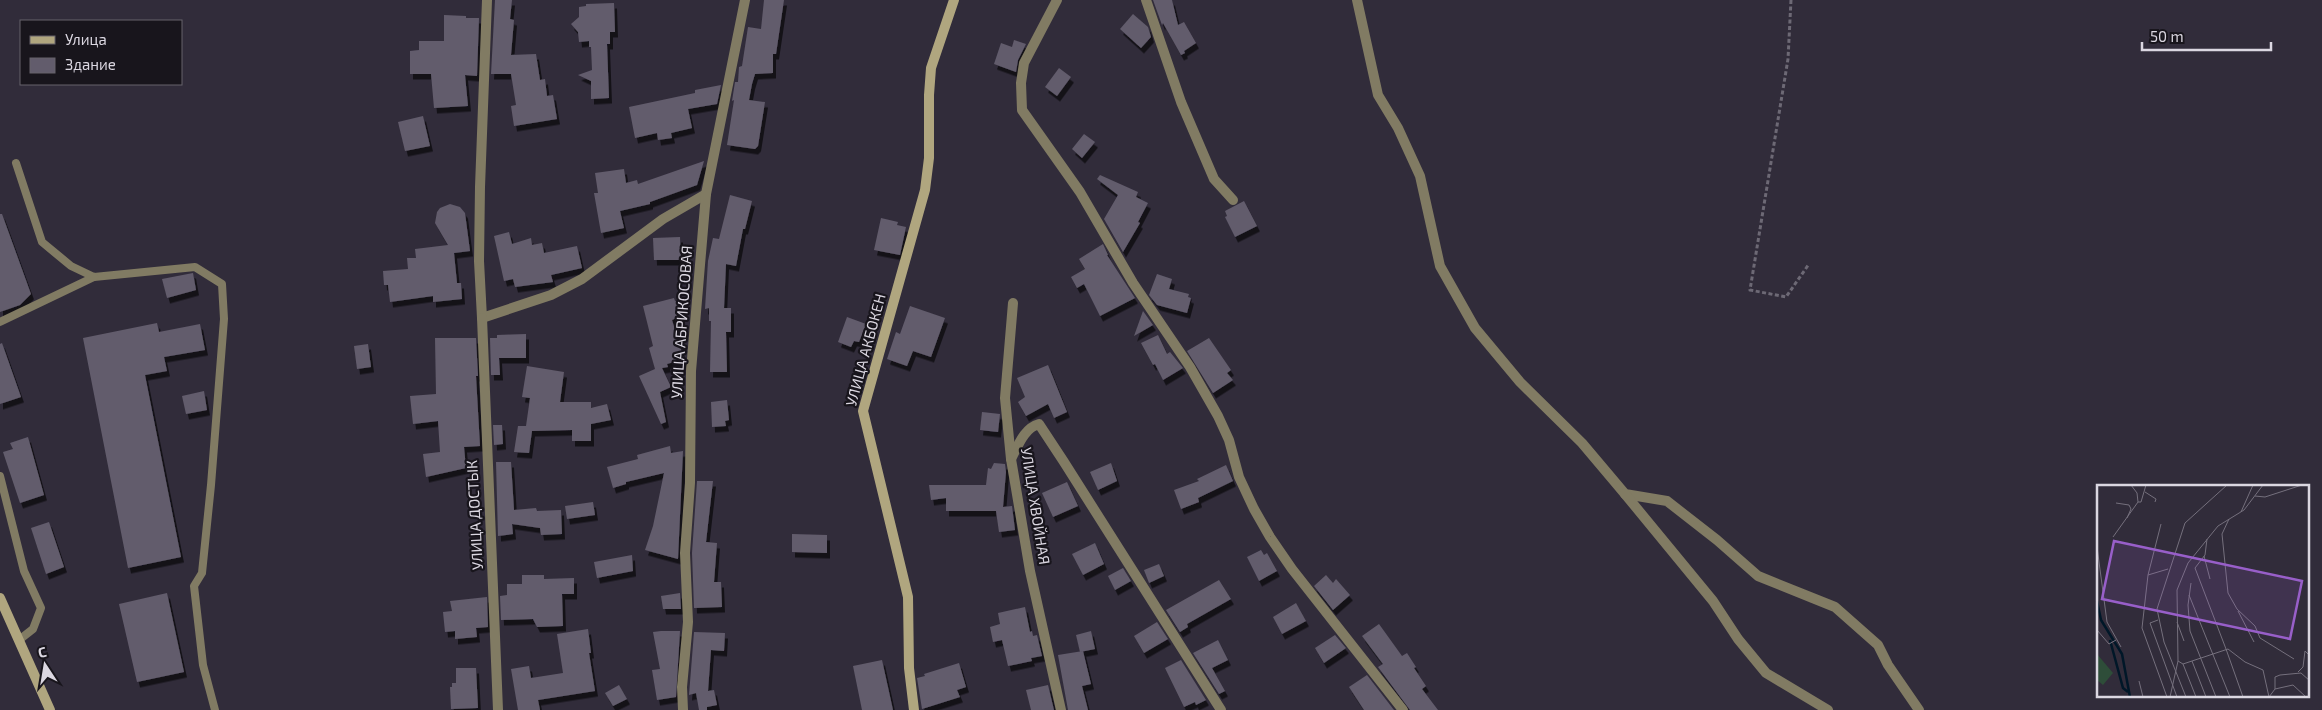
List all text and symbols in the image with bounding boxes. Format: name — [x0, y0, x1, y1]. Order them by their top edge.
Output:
legend — [20, 20, 182, 85]
scale bar — [2142, 20, 2271, 52]
text: 50 m — [2150, 27, 2184, 45]
text: Улица — [65, 30, 107, 48]
text: Здание — [65, 55, 116, 73]
street label: УЛИЦА АБРИКОСОВАЯ — [667, 245, 695, 399]
street label: УЛИЦА АКБОКЕН — [841, 292, 889, 408]
street label: УЛИЦА ХВОЙНАЯ — [1018, 446, 1054, 566]
street label: УЛИЦА ДОСТЫК — [462, 460, 486, 571]
inset map — [2097, 485, 2310, 698]
north arrow — [20, 640, 70, 690]
text: С — [36, 643, 48, 661]

